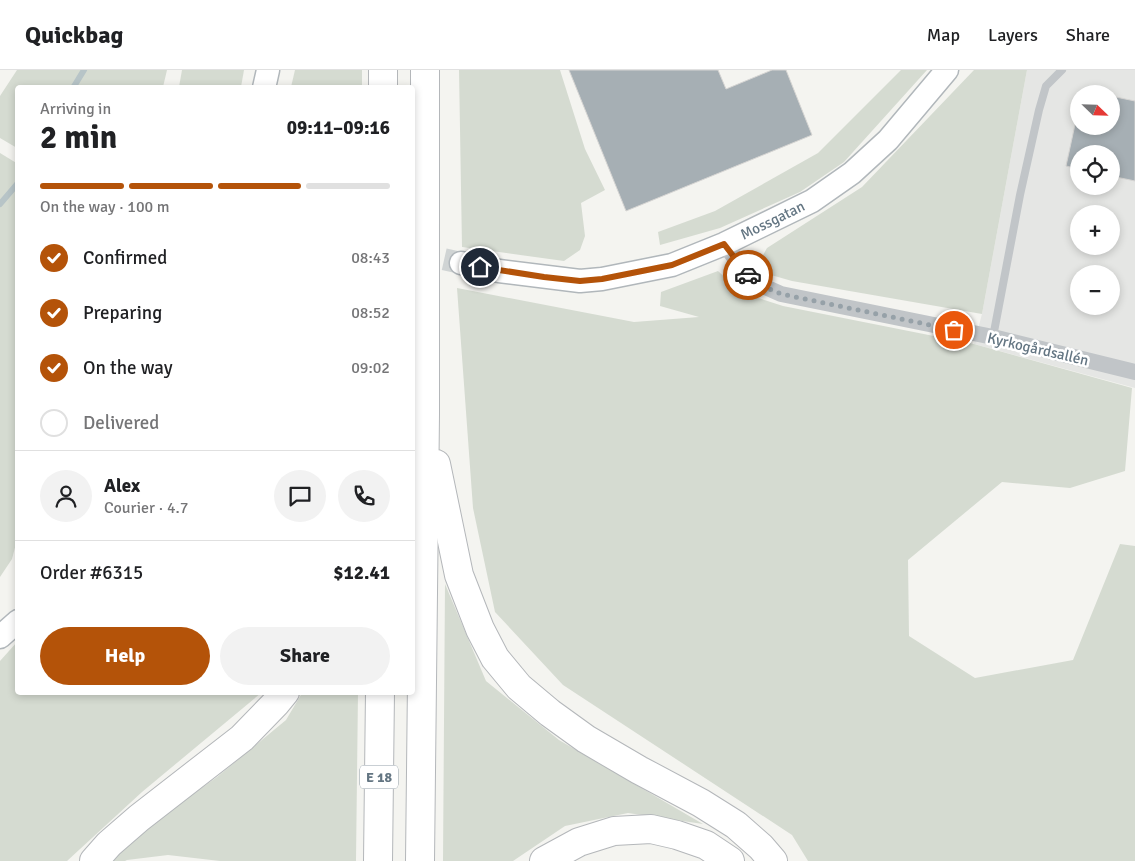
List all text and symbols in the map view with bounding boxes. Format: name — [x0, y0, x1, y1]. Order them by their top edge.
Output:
text: Quickbag — [25, 20, 123, 50]
text: Map — [927, 24, 960, 46]
text: Layers — [988, 24, 1038, 46]
text: Share — [1066, 24, 1110, 46]
north arrow — [1070, 85, 1120, 135]
map controls — [1070, 85, 1120, 315]
text: Arriving in — [40, 99, 111, 119]
text: 09:11–09:16 — [287, 116, 390, 140]
text: 2 min — [40, 118, 117, 157]
button: locate — [1070, 145, 1120, 195]
text: On the way · 100 m — [40, 197, 170, 217]
street label: Mossgatan — [737, 197, 808, 244]
button: + — [1070, 205, 1120, 255]
icon: check — [40, 244, 68, 272]
text: Confirmed — [83, 246, 167, 270]
pin — [459, 246, 501, 288]
text: 08:43 — [351, 248, 390, 268]
courier — [723, 250, 773, 300]
icon: home — [466, 253, 494, 281]
icon: car — [734, 261, 762, 289]
button: − — [1070, 265, 1120, 315]
icon: check — [40, 299, 68, 327]
text: Preparing — [83, 301, 162, 325]
text: 08:52 — [351, 303, 390, 323]
pin — [933, 309, 975, 351]
icon: bag — [940, 316, 968, 344]
street label: Kyrkogårdsallén — [986, 329, 1090, 369]
icon: check — [40, 354, 68, 382]
text: On the way — [83, 356, 173, 380]
text: 09:02 — [351, 358, 390, 378]
text: Delivered — [83, 411, 159, 435]
button: person — [40, 470, 92, 522]
button: chat — [274, 470, 326, 522]
button: phone — [338, 470, 390, 522]
text: Alex — [104, 474, 140, 498]
text: Courier · 4.7 — [104, 498, 188, 518]
text: Order #6315 — [40, 561, 143, 585]
text: $12.41 — [333, 561, 390, 585]
button: Help — [40, 627, 210, 685]
button: Share — [220, 627, 390, 685]
road number: E 18 — [360, 766, 398, 789]

